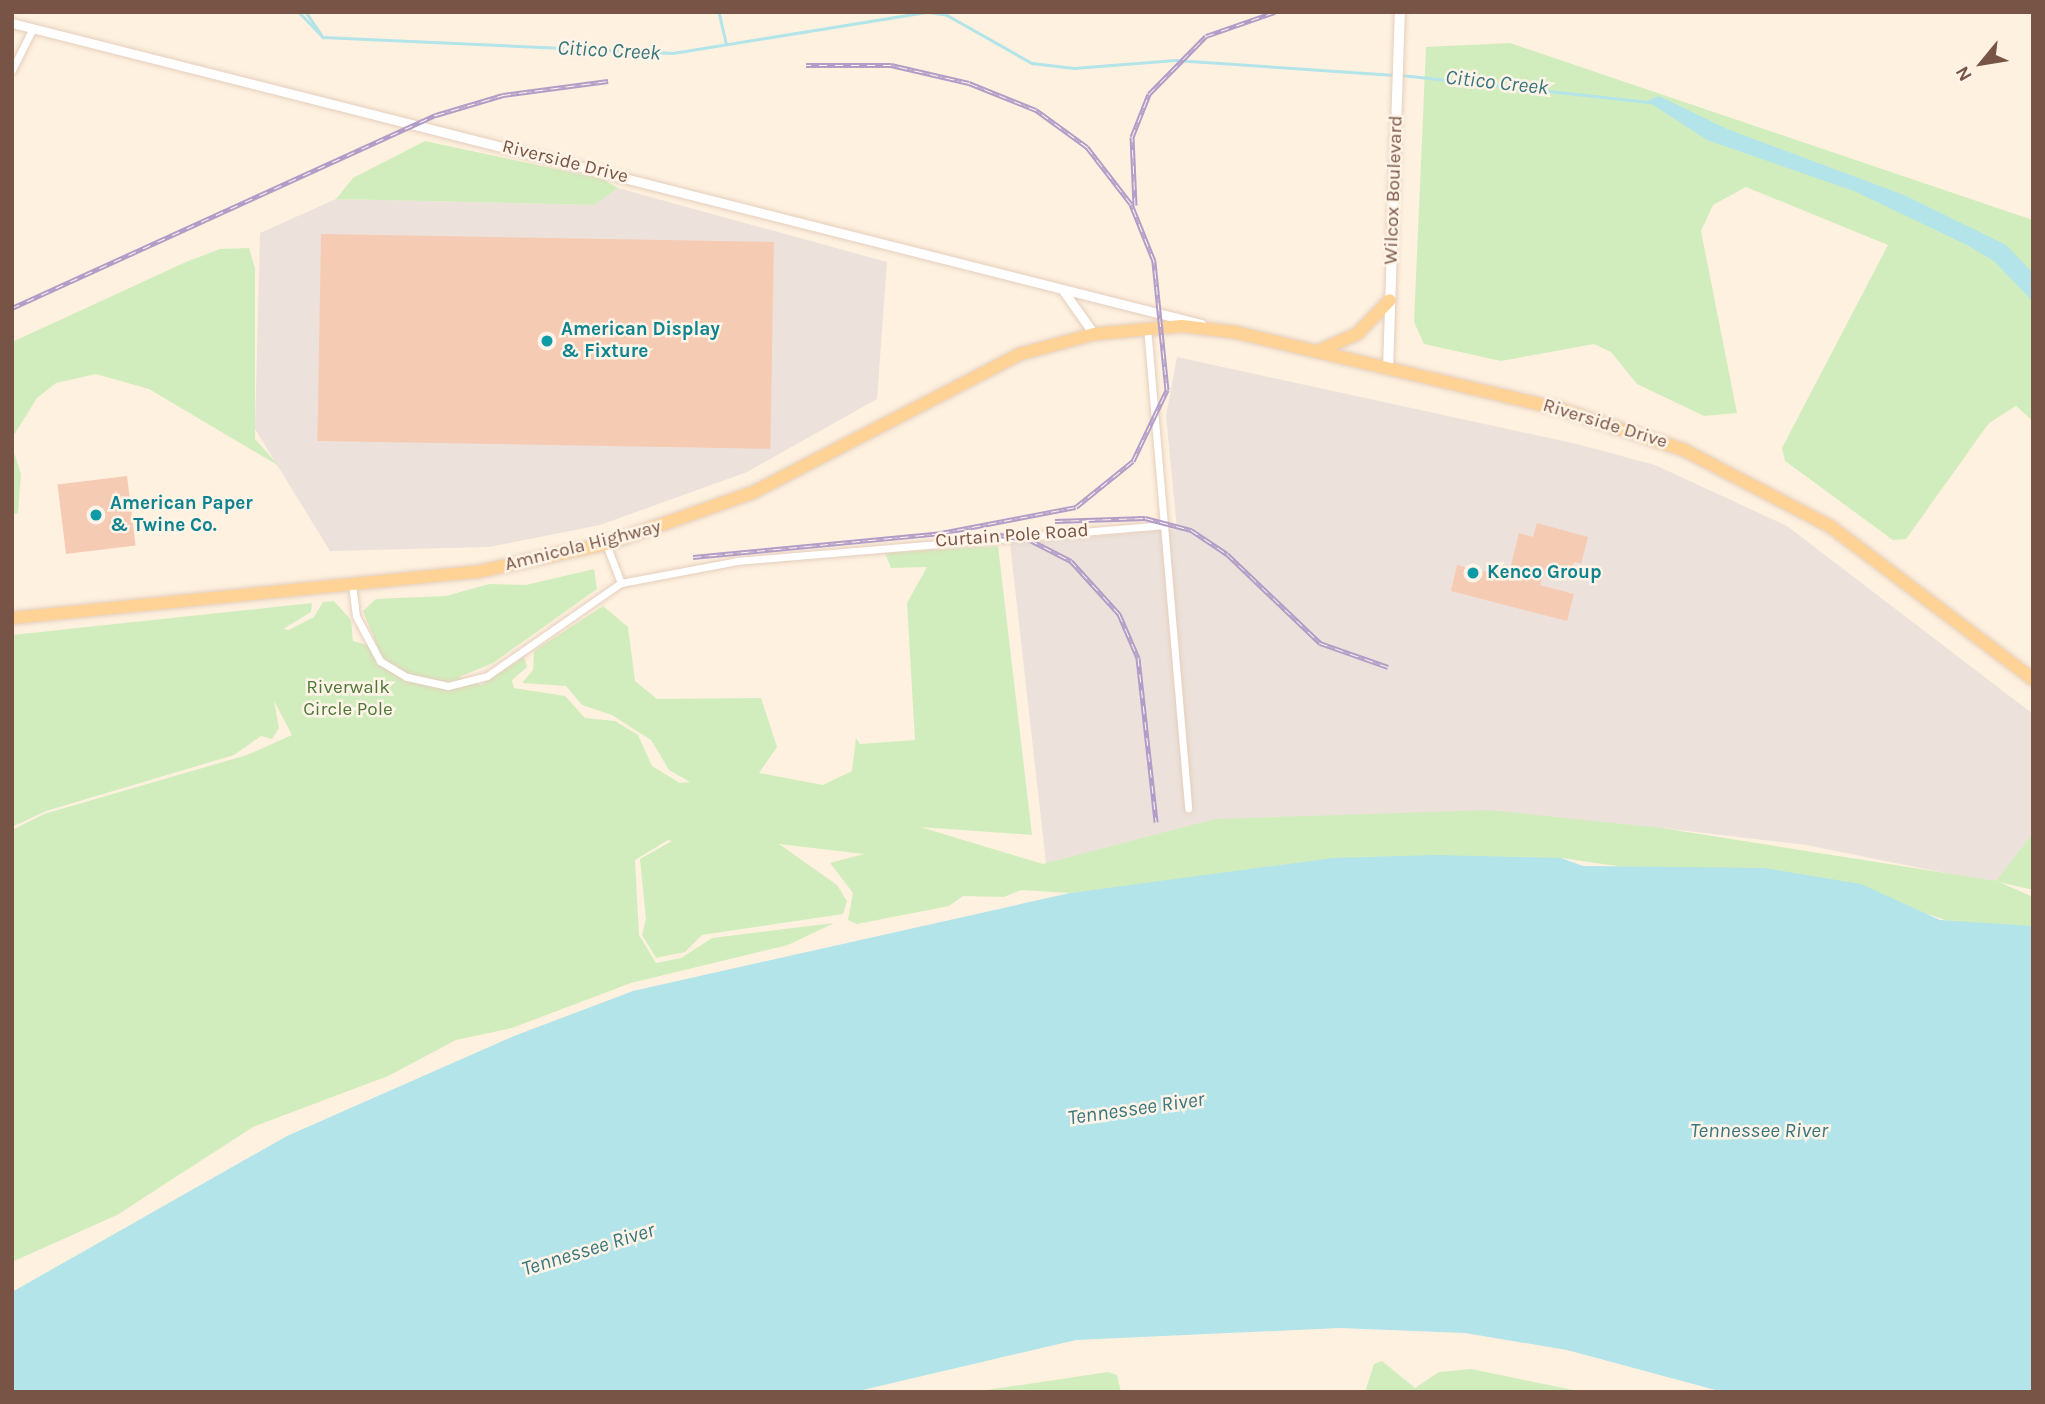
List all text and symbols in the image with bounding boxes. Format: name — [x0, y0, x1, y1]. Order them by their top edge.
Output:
north arrow — [1947, 28, 2017, 98]
water label: Citico Creek — [557, 35, 661, 65]
text: N — [1951, 62, 1977, 85]
water label: Citico Creek — [1444, 64, 1550, 100]
street label: Wilcox Boulevard — [1380, 115, 1408, 265]
street label: Riverside Drive — [500, 135, 630, 189]
place label: American Display & Fixture — [561, 319, 720, 363]
marker: American Display & Fixture — [539, 333, 555, 349]
street label: Riverside Drive — [1540, 394, 1670, 454]
place label: American Paper & Twine Co. — [110, 493, 253, 537]
marker: American Paper & Twine Co. — [88, 507, 104, 523]
street label: Amnicola Highway — [503, 516, 663, 576]
street label: Curtain Pole Road — [935, 519, 1089, 553]
place label: Kenco Group — [1487, 562, 1602, 584]
marker: Kenco Group — [1465, 565, 1481, 581]
park label: Riverwalk Circle Pole — [303, 677, 393, 721]
water label: Tennessee River — [1066, 1086, 1206, 1130]
water label: Tennessee River — [1690, 1117, 1828, 1143]
water label: Tennessee River — [518, 1217, 658, 1281]

